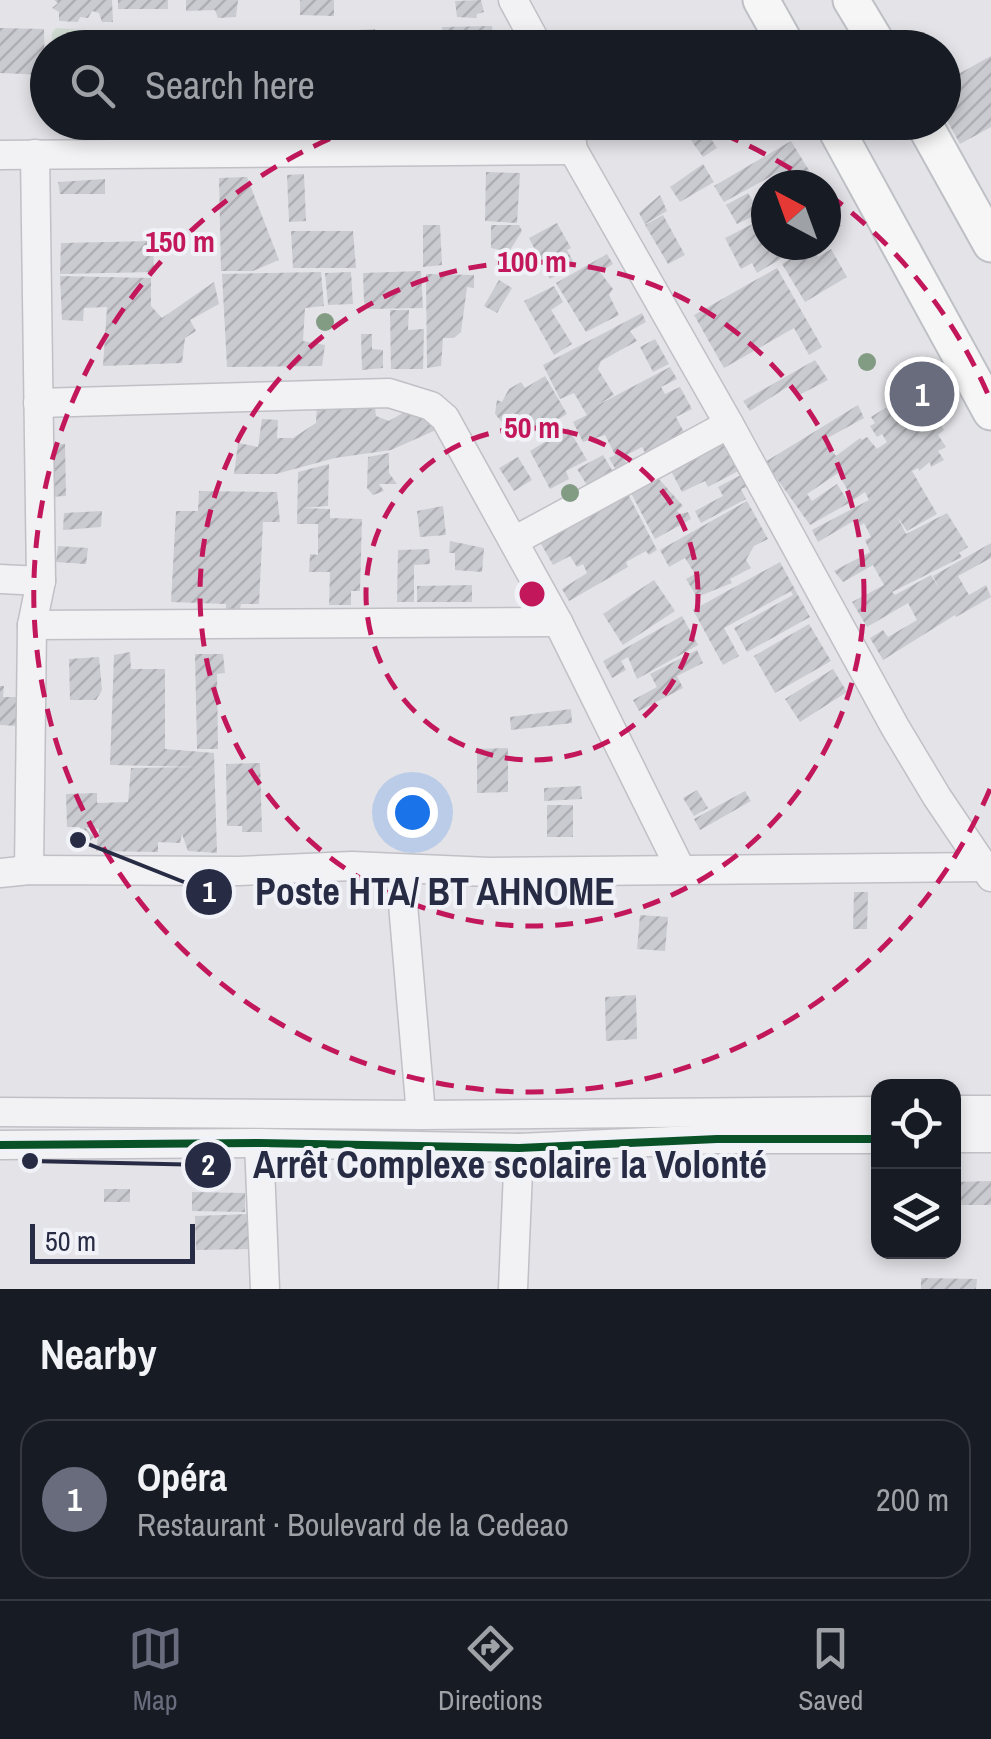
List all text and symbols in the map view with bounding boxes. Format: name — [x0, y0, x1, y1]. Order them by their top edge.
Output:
search box — [30, 30, 961, 140]
icon: search — [65, 58, 120, 113]
text: Search here — [145, 60, 315, 111]
north arrow — [751, 170, 841, 260]
text: 150 m — [145, 221, 215, 261]
text: 100 m — [497, 241, 567, 281]
pin: 1 — [890, 356, 954, 432]
text: 50 m — [504, 407, 560, 447]
centre of rings — [514, 576, 550, 612]
your location — [387, 787, 438, 838]
callout: Poste HTA/ BT AHNOME — [184, 858, 635, 926]
text: Poste HTA/ BT AHNOME — [255, 866, 615, 917]
text: 1 — [202, 871, 216, 911]
map controls — [871, 1079, 961, 1259]
button: locate — [871, 1079, 961, 1169]
callout: Arrêt Complexe scolaire la Volonté — [183, 1131, 787, 1199]
text: Arrêt Complexe scolaire la Volonté — [253, 1139, 767, 1190]
text: 2 — [201, 1144, 215, 1184]
button: layers — [871, 1169, 961, 1259]
scale bar — [30, 1219, 195, 1264]
text: 50 m — [45, 1222, 96, 1260]
text: Nearby — [40, 1326, 157, 1382]
text: Opéra — [137, 1452, 227, 1503]
text: 1 — [67, 1478, 82, 1521]
text: 200 m — [876, 1478, 949, 1521]
text: Restaurant · Boulevard de la Cedeao — [137, 1503, 569, 1546]
tab: Map — [128, 1621, 183, 1719]
tab: Directions — [438, 1621, 543, 1719]
tab: Saved — [798, 1621, 863, 1719]

